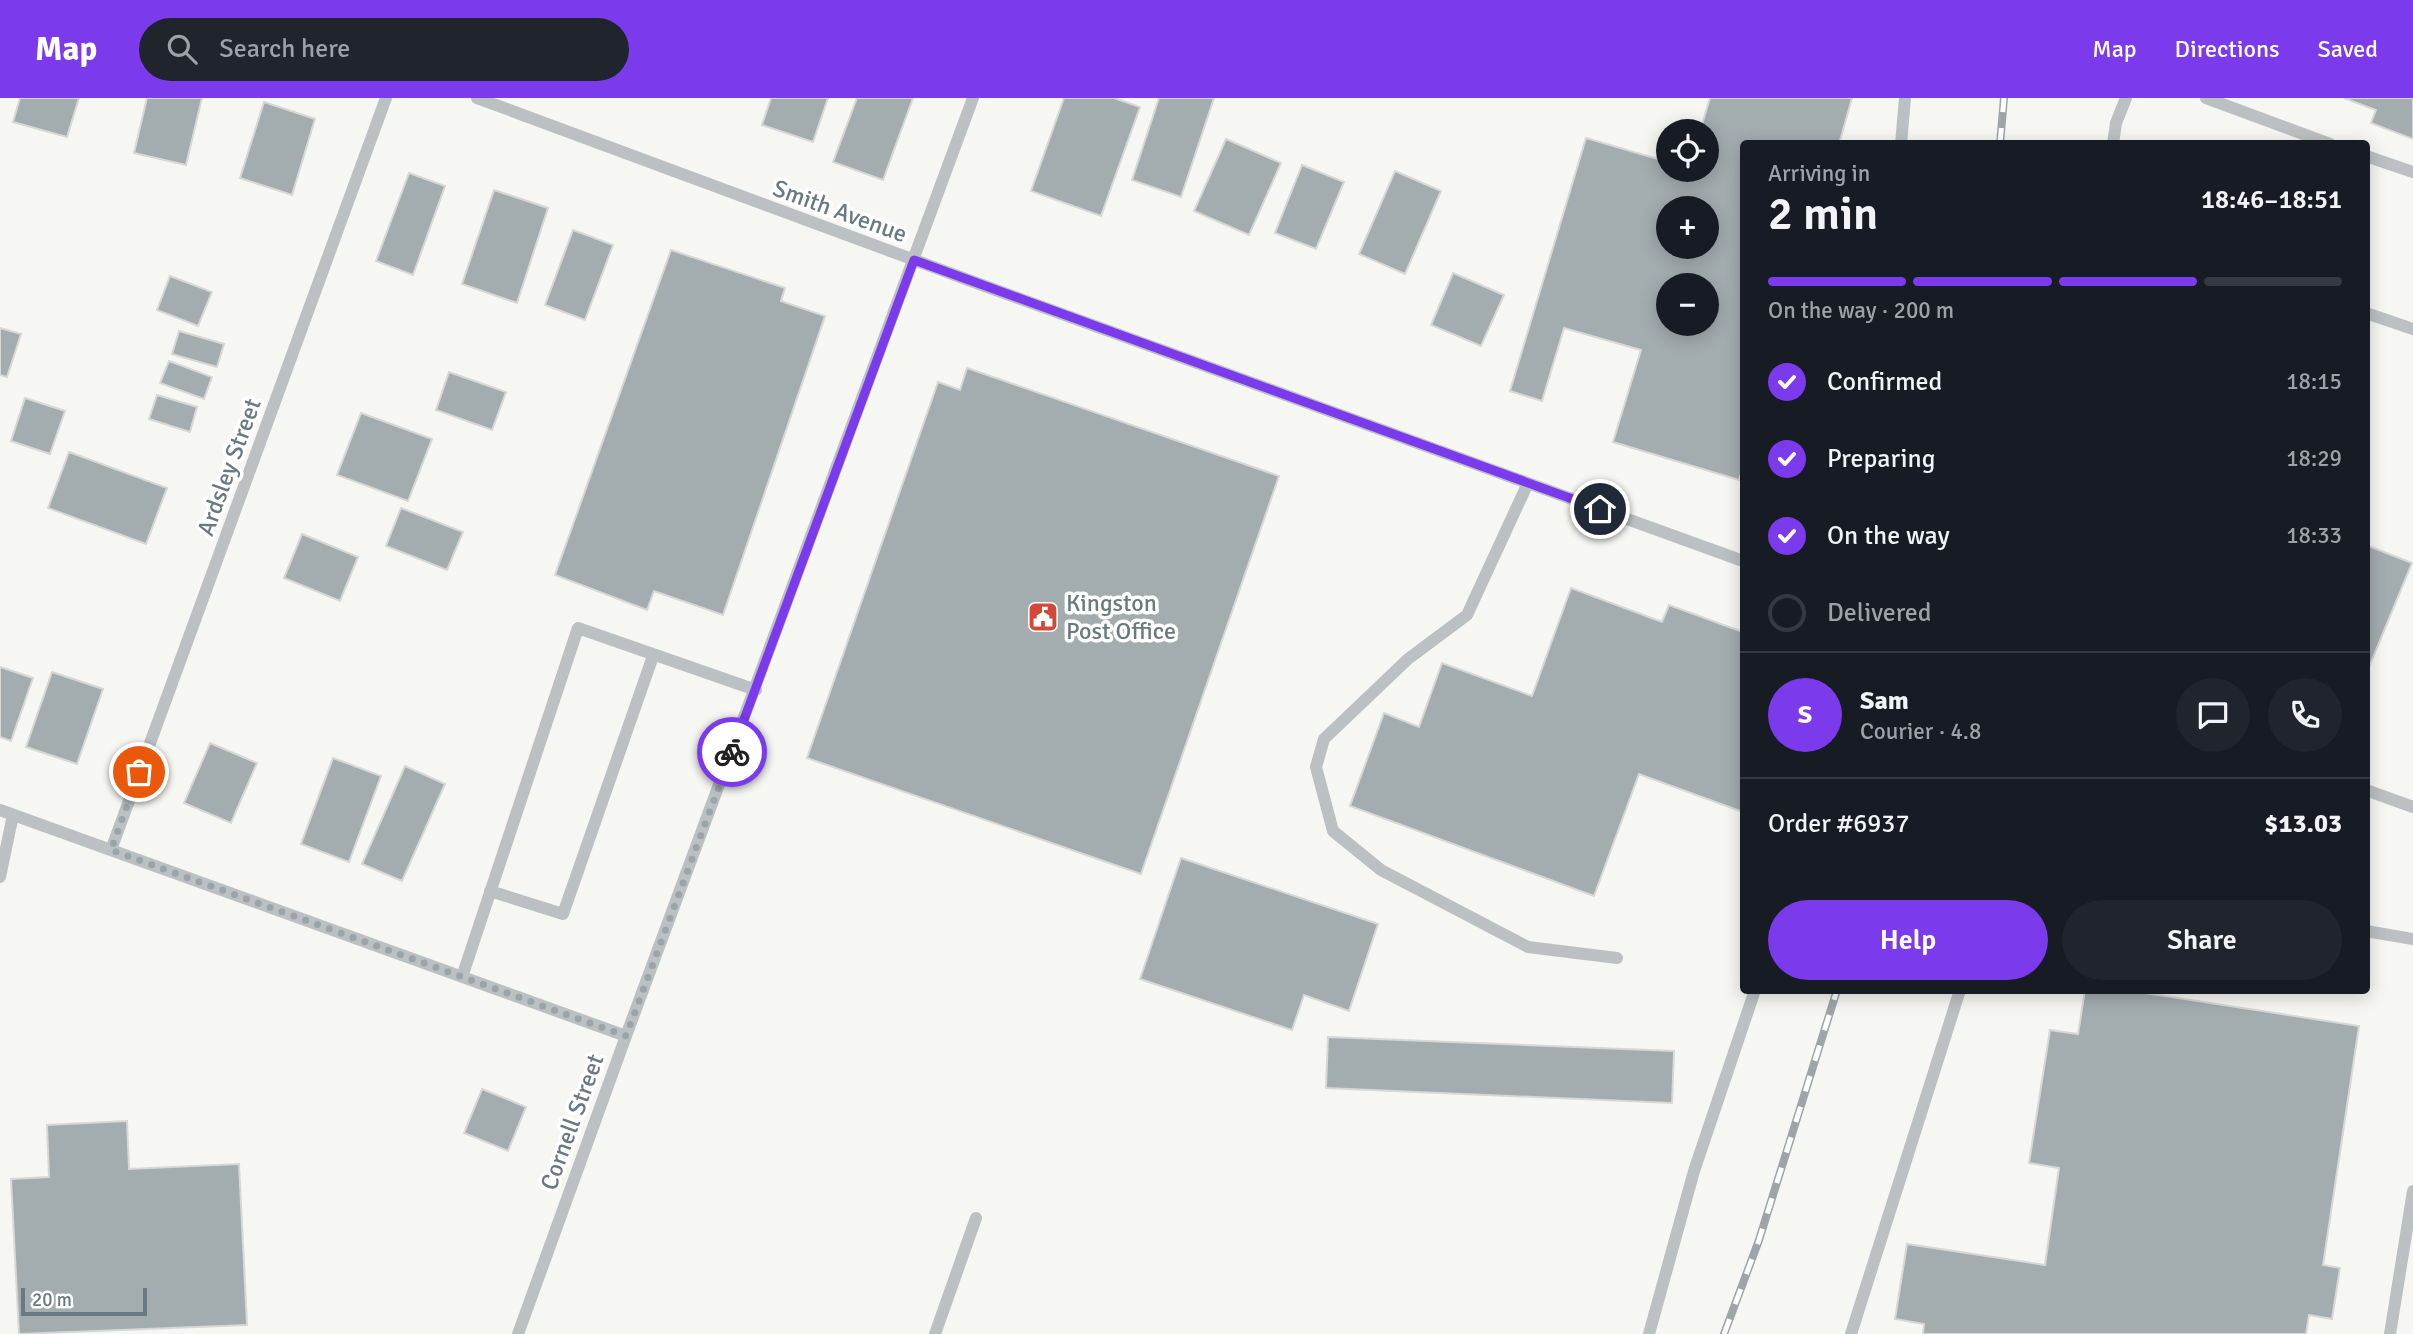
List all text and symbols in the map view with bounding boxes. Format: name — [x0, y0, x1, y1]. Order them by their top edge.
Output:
search box — [139, 18, 629, 81]
text: Map — [35, 29, 97, 70]
icon: search — [163, 30, 201, 68]
text: Search here — [219, 33, 350, 65]
text: Map — [2092, 34, 2137, 64]
text: Directions — [2175, 34, 2280, 64]
text: Saved — [2318, 34, 2378, 64]
map controls — [1656, 119, 1719, 336]
button: locate — [1656, 119, 1719, 182]
text: Arriving in — [1768, 159, 1870, 188]
street label: Smith Avenue — [769, 173, 911, 249]
text: 18:46–18:51 — [2201, 184, 2342, 216]
text: 2 min — [1768, 186, 1878, 242]
button: + — [1656, 196, 1719, 259]
button: − — [1656, 273, 1719, 336]
text: On the way · 200 m — [1768, 296, 1954, 325]
icon: check — [1768, 363, 1806, 401]
text: Confirmed — [1827, 366, 1942, 398]
text: 18:15 — [2286, 367, 2342, 396]
street label: Ardsley Street — [190, 394, 268, 540]
icon: check — [1768, 440, 1806, 478]
text: Preparing — [1827, 443, 1935, 475]
text: 18:29 — [2286, 444, 2342, 473]
pin — [1570, 479, 1630, 539]
icon: home — [1581, 490, 1619, 528]
icon: check — [1768, 517, 1806, 555]
text: On the way — [1827, 520, 1950, 552]
text: 18:33 — [2286, 521, 2342, 550]
place label: Kingston Post Office — [1066, 588, 1176, 646]
text: Delivered — [1827, 597, 1932, 629]
public building icon: Kingston Post Office — [1026, 600, 1060, 634]
button: chat — [2176, 678, 2250, 752]
button: phone — [2268, 678, 2342, 752]
text: Sam — [1860, 685, 1909, 717]
text: S — [1798, 699, 1812, 731]
courier — [697, 717, 767, 787]
text: Courier · 4.8 — [1860, 717, 1981, 746]
icon: bike — [713, 733, 751, 771]
pin — [109, 742, 169, 802]
icon: bag — [120, 753, 158, 791]
text: Order #6937 — [1768, 808, 1909, 840]
text: $13.03 — [2264, 808, 2342, 840]
button: Help — [1768, 900, 2048, 980]
button: Share — [2062, 900, 2342, 980]
street label: Cornell Street — [534, 1050, 610, 1194]
scale bar — [21, 1285, 147, 1317]
text: 20 m — [32, 1288, 72, 1312]

